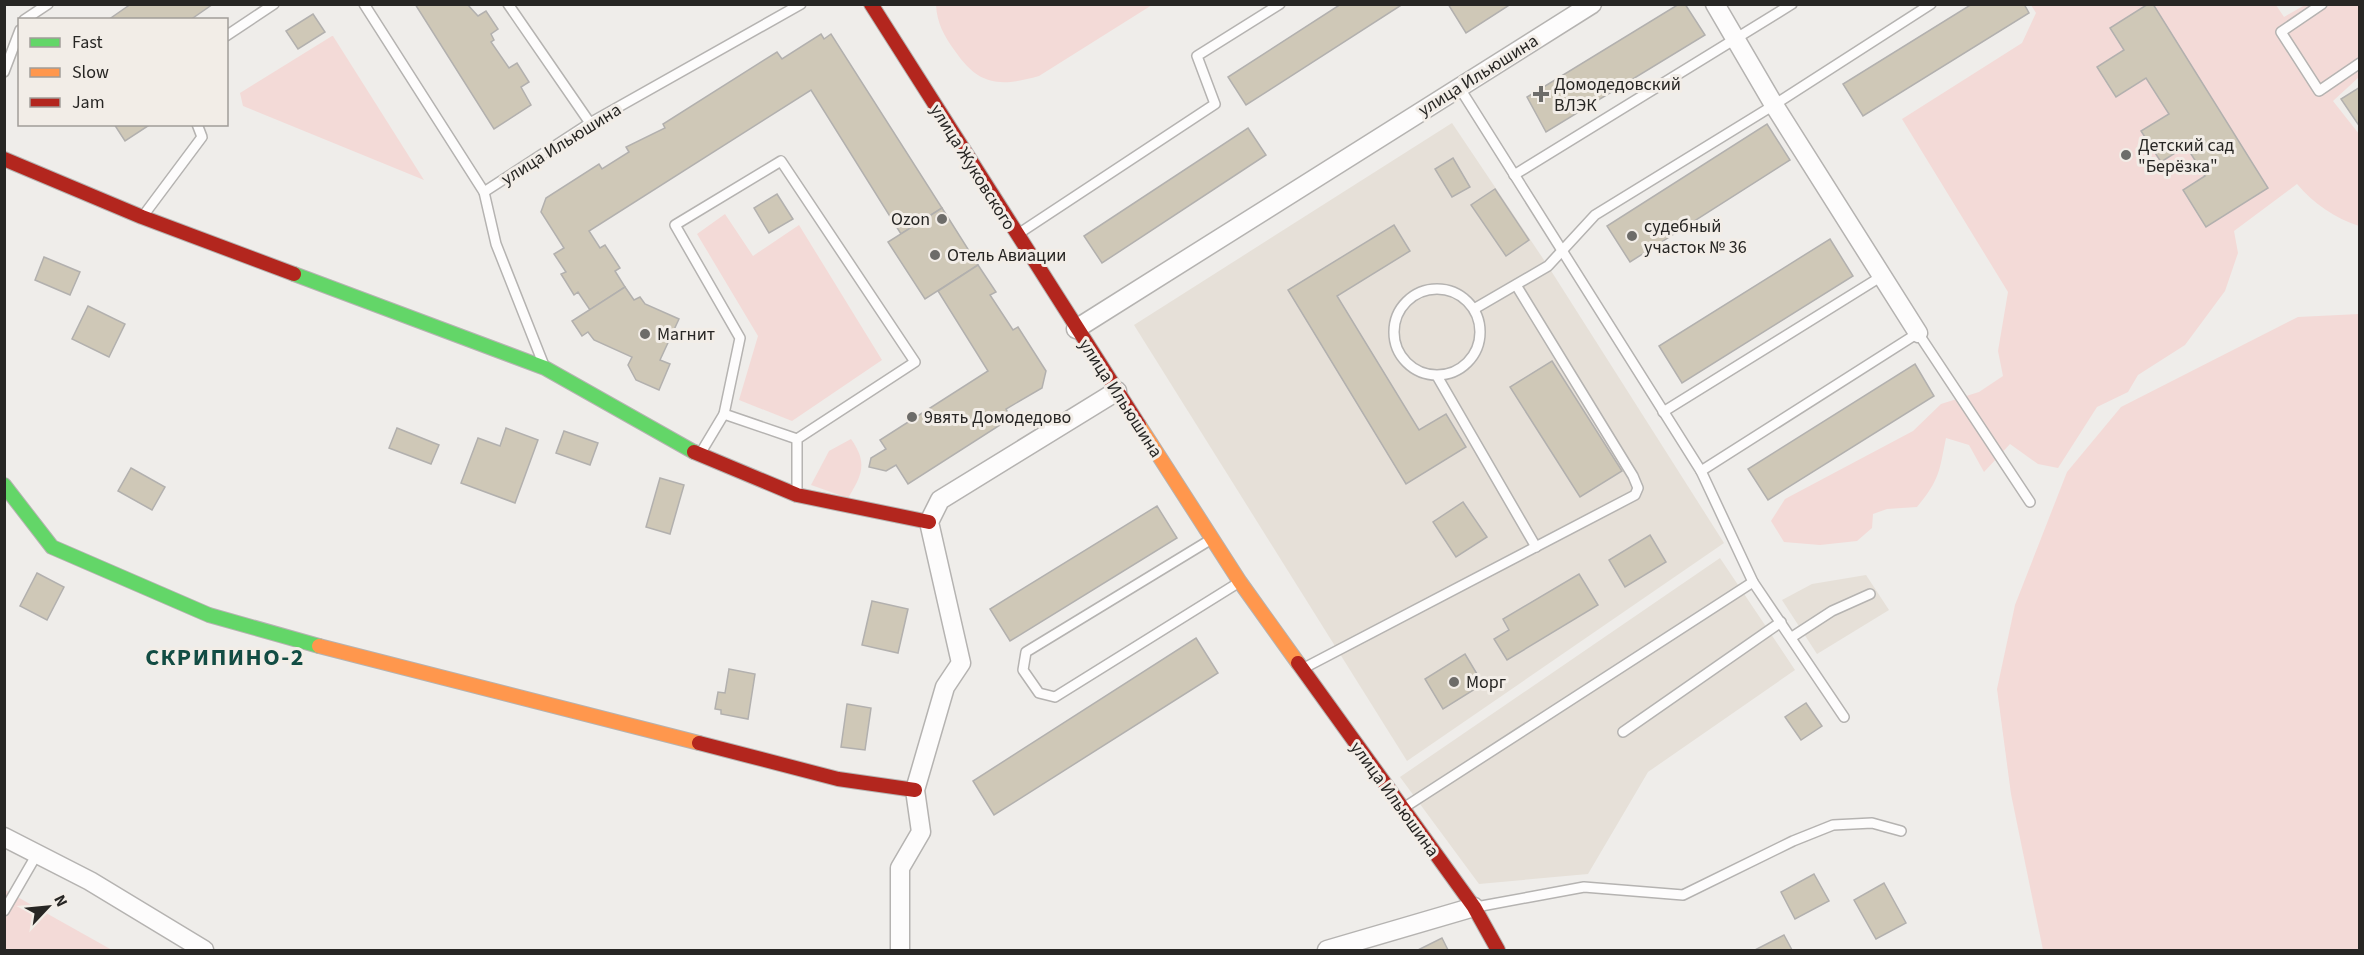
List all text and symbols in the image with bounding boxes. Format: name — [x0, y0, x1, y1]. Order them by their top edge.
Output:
legend — [18, 18, 228, 126]
street label: улица Ильюшина — [1413, 28, 1543, 122]
text: Fast — [72, 30, 103, 55]
text: Slow — [72, 60, 109, 85]
place label: Домодедовский ВЛЭК — [1554, 72, 1681, 118]
marker: Домодедовский ВЛЭК — [1532, 85, 1550, 103]
text: Jam — [72, 90, 105, 115]
street label: улица Ильюшина — [496, 97, 626, 191]
street label: улица Жуковского — [924, 99, 1021, 235]
place label: Детский сад "Берёзка" — [2138, 133, 2235, 179]
marker: Детский сад "Берёзка" — [2119, 148, 2133, 162]
place label: Ozon — [891, 207, 930, 232]
marker: Ozon — [935, 212, 949, 226]
place label: судебный участок № 36 — [1644, 214, 1747, 260]
marker: судебный участок № 36 — [1625, 229, 1639, 243]
place label: Отель Авиации — [947, 243, 1066, 268]
marker: Отель Авиации — [928, 248, 942, 262]
place label: Магнит — [657, 322, 715, 347]
marker: Магнит — [638, 327, 652, 341]
street label: улица Ильюшина — [1073, 334, 1168, 463]
place label: 9вять Домодедово — [924, 405, 1071, 430]
marker: 9вять Домодедово — [905, 410, 919, 424]
district label: СКРИПИНО-2 — [145, 640, 305, 675]
place label: Морг — [1466, 670, 1506, 695]
marker: Морг — [1447, 675, 1461, 689]
street label: улица Ильюшина — [1344, 736, 1445, 862]
north arrow — [18, 877, 78, 937]
text: N — [48, 891, 73, 910]

